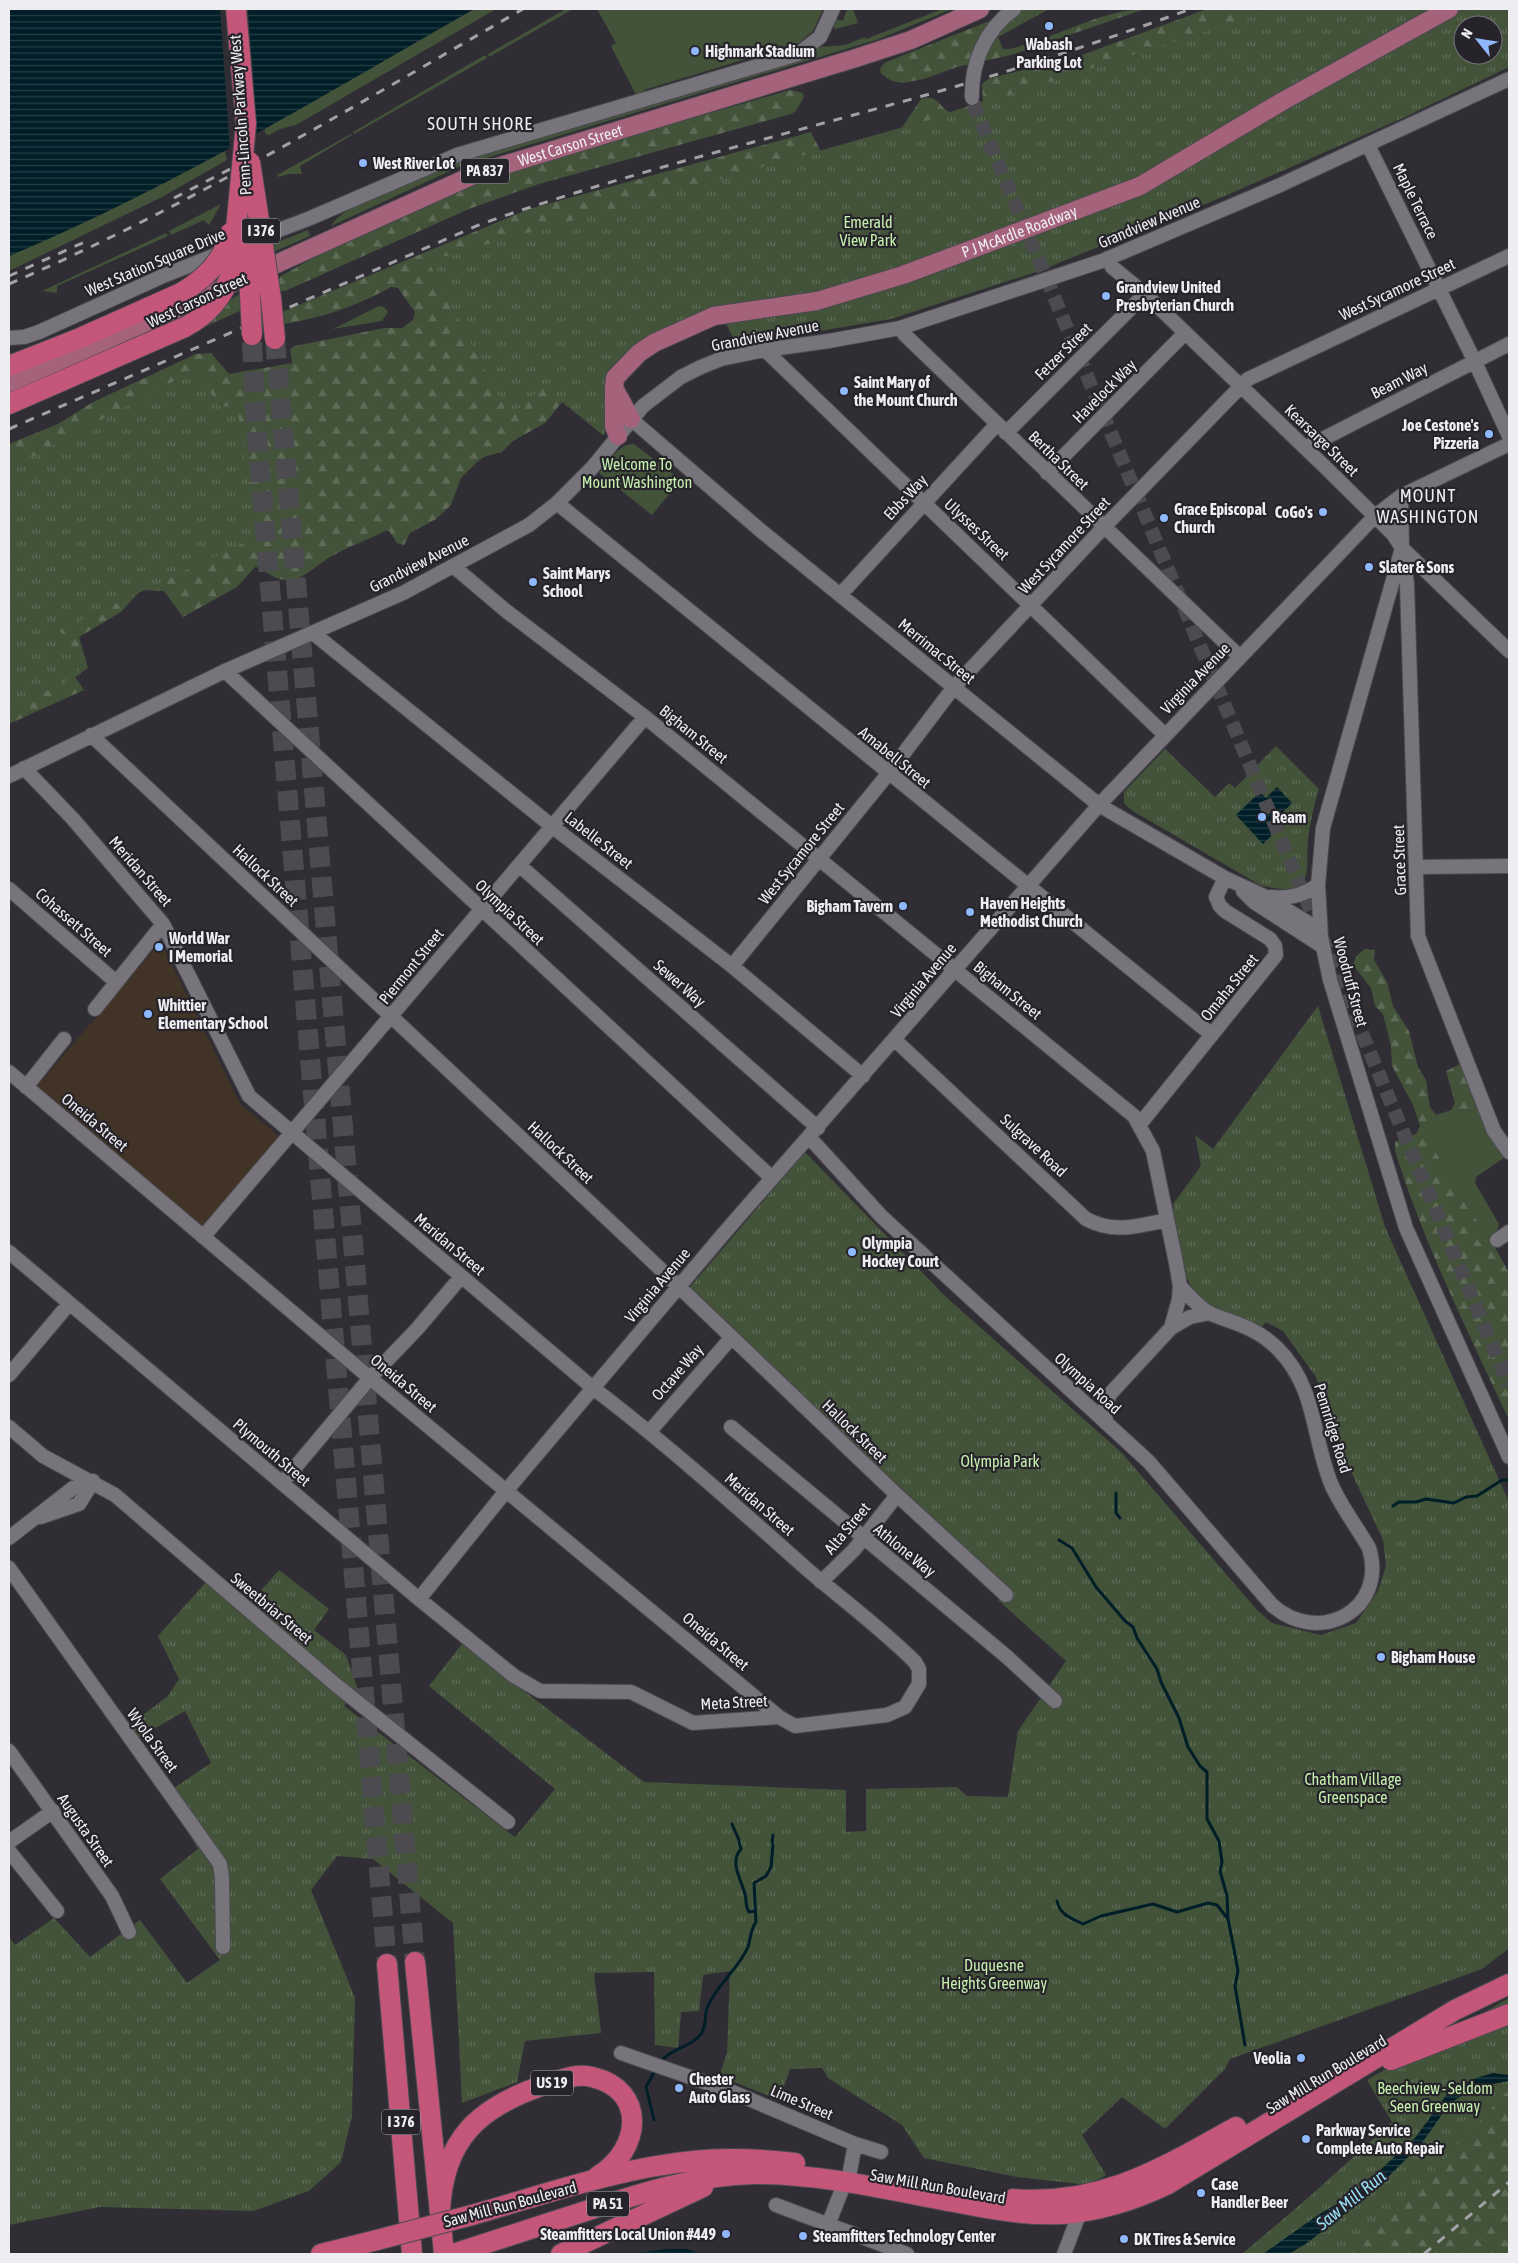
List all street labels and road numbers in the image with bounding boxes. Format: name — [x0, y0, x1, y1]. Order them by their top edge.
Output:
street label: Penn-Lincoln Parkway West — [225, 34, 256, 196]
street label: West Carson Street — [516, 120, 625, 169]
road number: PA 837 — [461, 158, 509, 184]
street label: Maple Terrace — [1389, 160, 1442, 242]
street label: Grandview Avenue — [1095, 192, 1203, 252]
street label: P J McArdle Roadway — [959, 201, 1080, 261]
road number: I 376 — [242, 218, 280, 244]
street label: West Station Square Drive — [82, 224, 228, 301]
street label: West Sycamore Street — [1336, 254, 1458, 325]
street label: West Carson Street — [144, 269, 250, 331]
street label: Grandview Avenue — [710, 316, 820, 354]
street label: Fetzer Street — [1031, 319, 1095, 383]
street label: Havelock Way — [1069, 355, 1140, 427]
street label: Beam Way — [1368, 358, 1431, 403]
street label: Kearsarge Street — [1281, 400, 1363, 481]
street label: Bertha Street — [1025, 427, 1093, 493]
street label: Ebbs Way — [880, 470, 931, 524]
street label: West Sycamore Street — [1015, 493, 1114, 598]
street label: Ulysses Street — [940, 495, 1013, 564]
street label: Grandview Avenue — [366, 530, 472, 596]
street label: Merrimac Street — [895, 615, 979, 688]
street label: Virginia Avenue — [1157, 639, 1234, 718]
street label: Bigham Street — [656, 701, 732, 768]
street label: Amabell Street — [855, 722, 935, 792]
street label: West Sycamore Street — [755, 798, 849, 908]
street label: Labelle Street — [561, 808, 637, 872]
street label: Grace Street — [1389, 824, 1409, 896]
street label: Meridan Street — [106, 832, 176, 910]
street label: Hallock Street — [230, 840, 303, 910]
street label: Olympia Street — [471, 876, 548, 949]
street label: Cohassett Street — [32, 884, 116, 960]
street label: Piermont Street — [375, 924, 447, 1007]
street label: Woodruff Street — [1330, 935, 1372, 1029]
street label: Virginia Avenue — [887, 939, 960, 1022]
street label: Omaha Street — [1197, 950, 1262, 1024]
street label: Sewer Way — [650, 956, 710, 1011]
street label: Bigham Street — [970, 957, 1046, 1024]
street label: Oneida Street — [58, 1089, 132, 1155]
street label: Sulgrave Road — [997, 1110, 1071, 1181]
street label: Hallock Street — [525, 1117, 598, 1187]
street label: Meridan Street — [411, 1209, 489, 1279]
street label: Virginia Avenue — [621, 1244, 694, 1327]
street label: Octave Way — [648, 1340, 707, 1404]
street label: Olympia Road — [1050, 1349, 1125, 1418]
street label: Oneida Street — [367, 1350, 441, 1416]
street label: Pennridge Road — [1310, 1381, 1355, 1475]
street label: Hallock Street — [819, 1396, 891, 1467]
street label: Plymouth Street — [229, 1415, 314, 1490]
street label: Meridan Street — [721, 1469, 799, 1539]
street label: Alta Street — [820, 1498, 874, 1557]
street label: Athlone Way — [870, 1520, 940, 1581]
street label: Sweetbriar Street — [228, 1569, 317, 1647]
street label: Oneida Street — [679, 1608, 753, 1674]
street label: Meta Street — [700, 1691, 768, 1713]
street label: Wyola Street — [123, 1705, 182, 1776]
street label: Augusta Street — [53, 1790, 118, 1871]
street label: Saw Mill Run Boulevard — [1263, 2031, 1389, 2117]
road number: US 19 — [531, 2070, 573, 2096]
street label: Lime Street — [768, 2081, 836, 2123]
road number: I 376 — [382, 2110, 420, 2134]
street label: Saw Mill Run Boulevard — [869, 2165, 1007, 2207]
street label: Saw Mill Run Boulevard — [442, 2178, 578, 2230]
road number: PA 51 — [587, 2192, 629, 2216]

